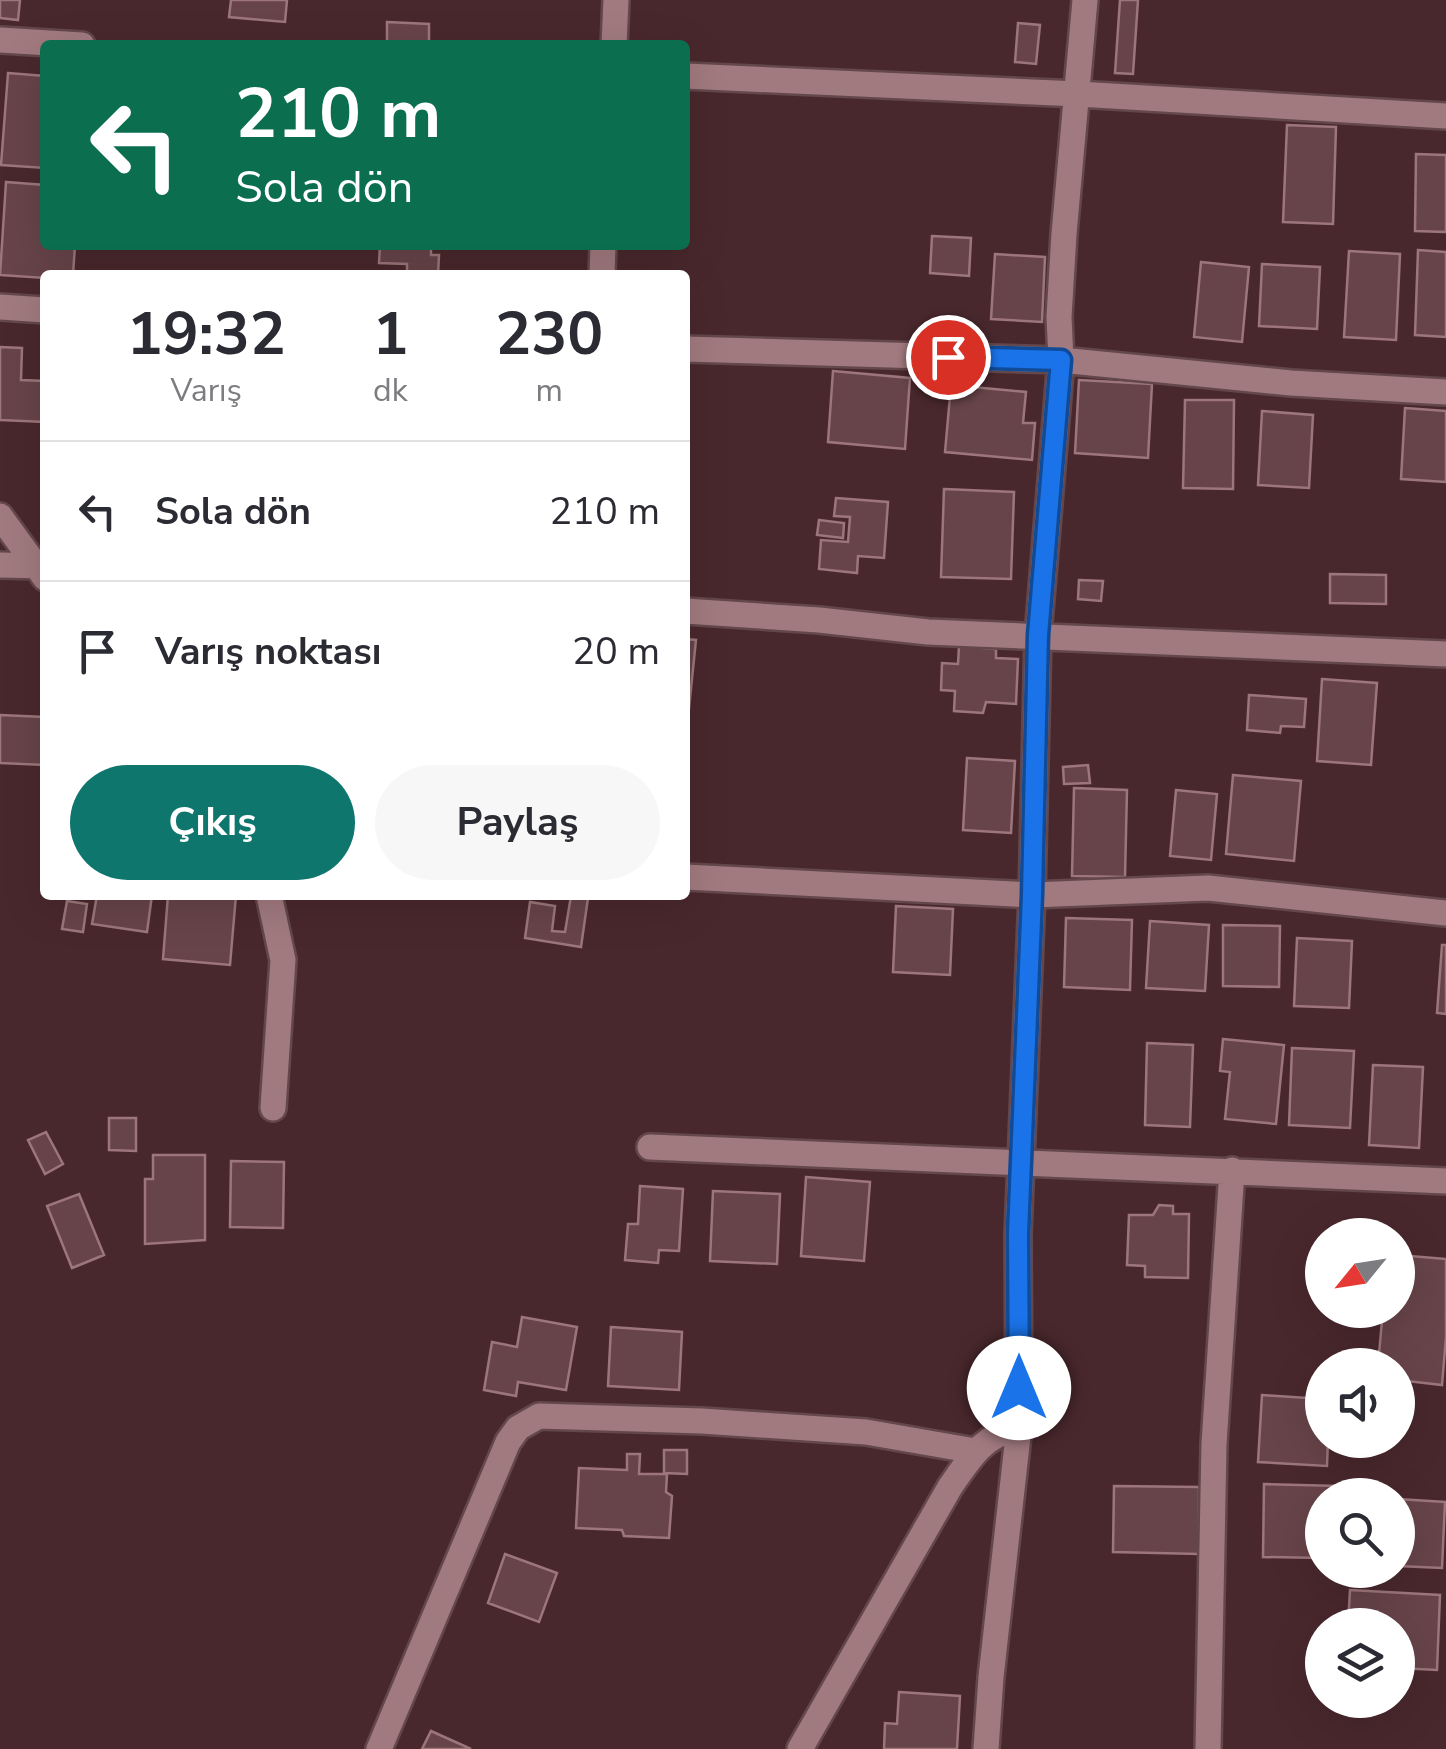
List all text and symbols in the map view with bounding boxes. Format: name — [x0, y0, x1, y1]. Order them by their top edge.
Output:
text: 210 m — [235, 66, 441, 162]
icon: left — [70, 80, 200, 210]
text: Sola dön — [235, 157, 413, 218]
text: 19:32 — [127, 293, 286, 375]
text: 1 — [372, 293, 408, 375]
text: 230 — [495, 293, 603, 375]
pin — [906, 315, 991, 400]
icon: arrive — [921, 330, 976, 385]
text: Varış — [170, 369, 242, 412]
text: dk — [373, 369, 408, 412]
text: m — [535, 369, 563, 412]
icon: left — [70, 484, 125, 539]
text: Sola dön — [155, 486, 311, 537]
text: 210 m — [549, 486, 660, 537]
icon: arrive — [70, 624, 125, 679]
text: Varış noktası — [155, 626, 382, 677]
text: 20 m — [572, 626, 660, 677]
button: Çıkış — [70, 765, 355, 880]
button: Paylaş — [375, 765, 660, 880]
north arrow — [1305, 1218, 1415, 1328]
map controls — [1305, 1218, 1415, 1718]
position arrow — [967, 1336, 1071, 1440]
button: sound — [1305, 1348, 1415, 1458]
button: search — [1305, 1478, 1415, 1588]
button: layers — [1305, 1608, 1415, 1718]

